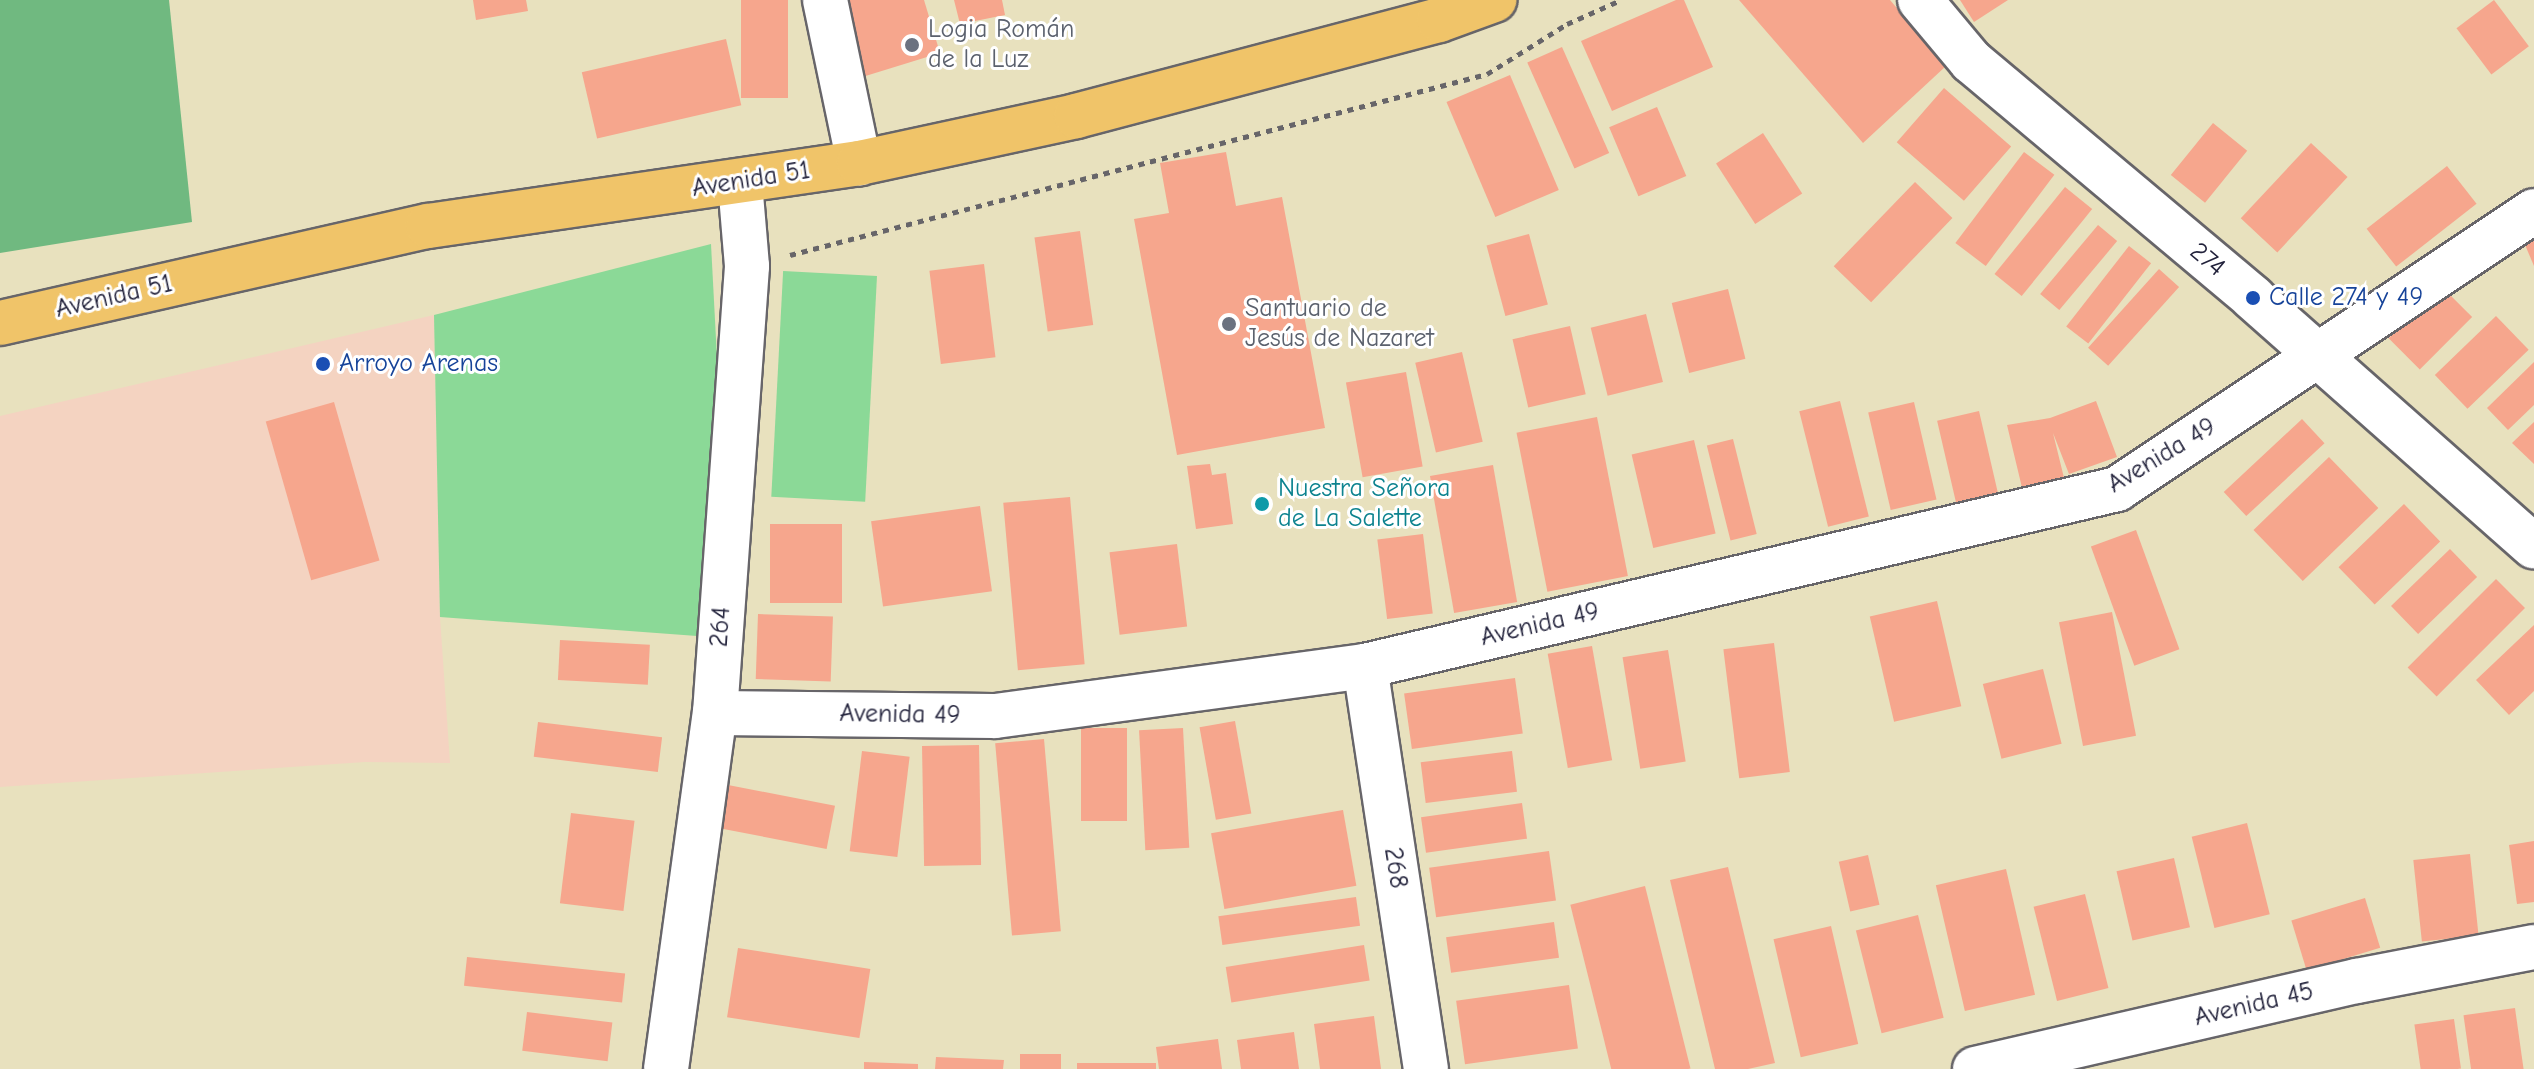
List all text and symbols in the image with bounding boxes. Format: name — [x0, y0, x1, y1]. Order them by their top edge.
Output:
place label: Logia Román de la Luz — [928, 14, 1074, 76]
marker: Logia Román de la Luz — [903, 36, 921, 54]
street label: Avenida 51 — [690, 155, 812, 205]
street label: 274 — [2183, 236, 2231, 284]
street label: Avenida 51 — [53, 268, 175, 326]
place label: Calle 274 y 49 — [2269, 282, 2423, 314]
marker: Calle 274 y 49 — [2244, 289, 2262, 307]
place label: Santuario de Jesús de Nazaret — [1245, 293, 1434, 354]
marker: Santuario de Jesús de Nazaret — [1220, 315, 1238, 333]
place label: Arroyo Arenas — [339, 348, 498, 380]
marker: Arroyo Arenas — [314, 355, 332, 373]
street label: Avenida 49 — [2102, 411, 2222, 501]
place label: Nuestra Señora de La Salette — [1278, 473, 1450, 534]
marker: Nuestra Señora de La Salette — [1253, 495, 1271, 513]
street label: Avenida 49 — [1478, 596, 1602, 654]
street label: 264 — [704, 606, 738, 648]
street label: Avenida 49 — [839, 698, 961, 732]
street label: 268 — [1376, 845, 1414, 891]
street label: Avenida 45 — [2191, 976, 2317, 1034]

